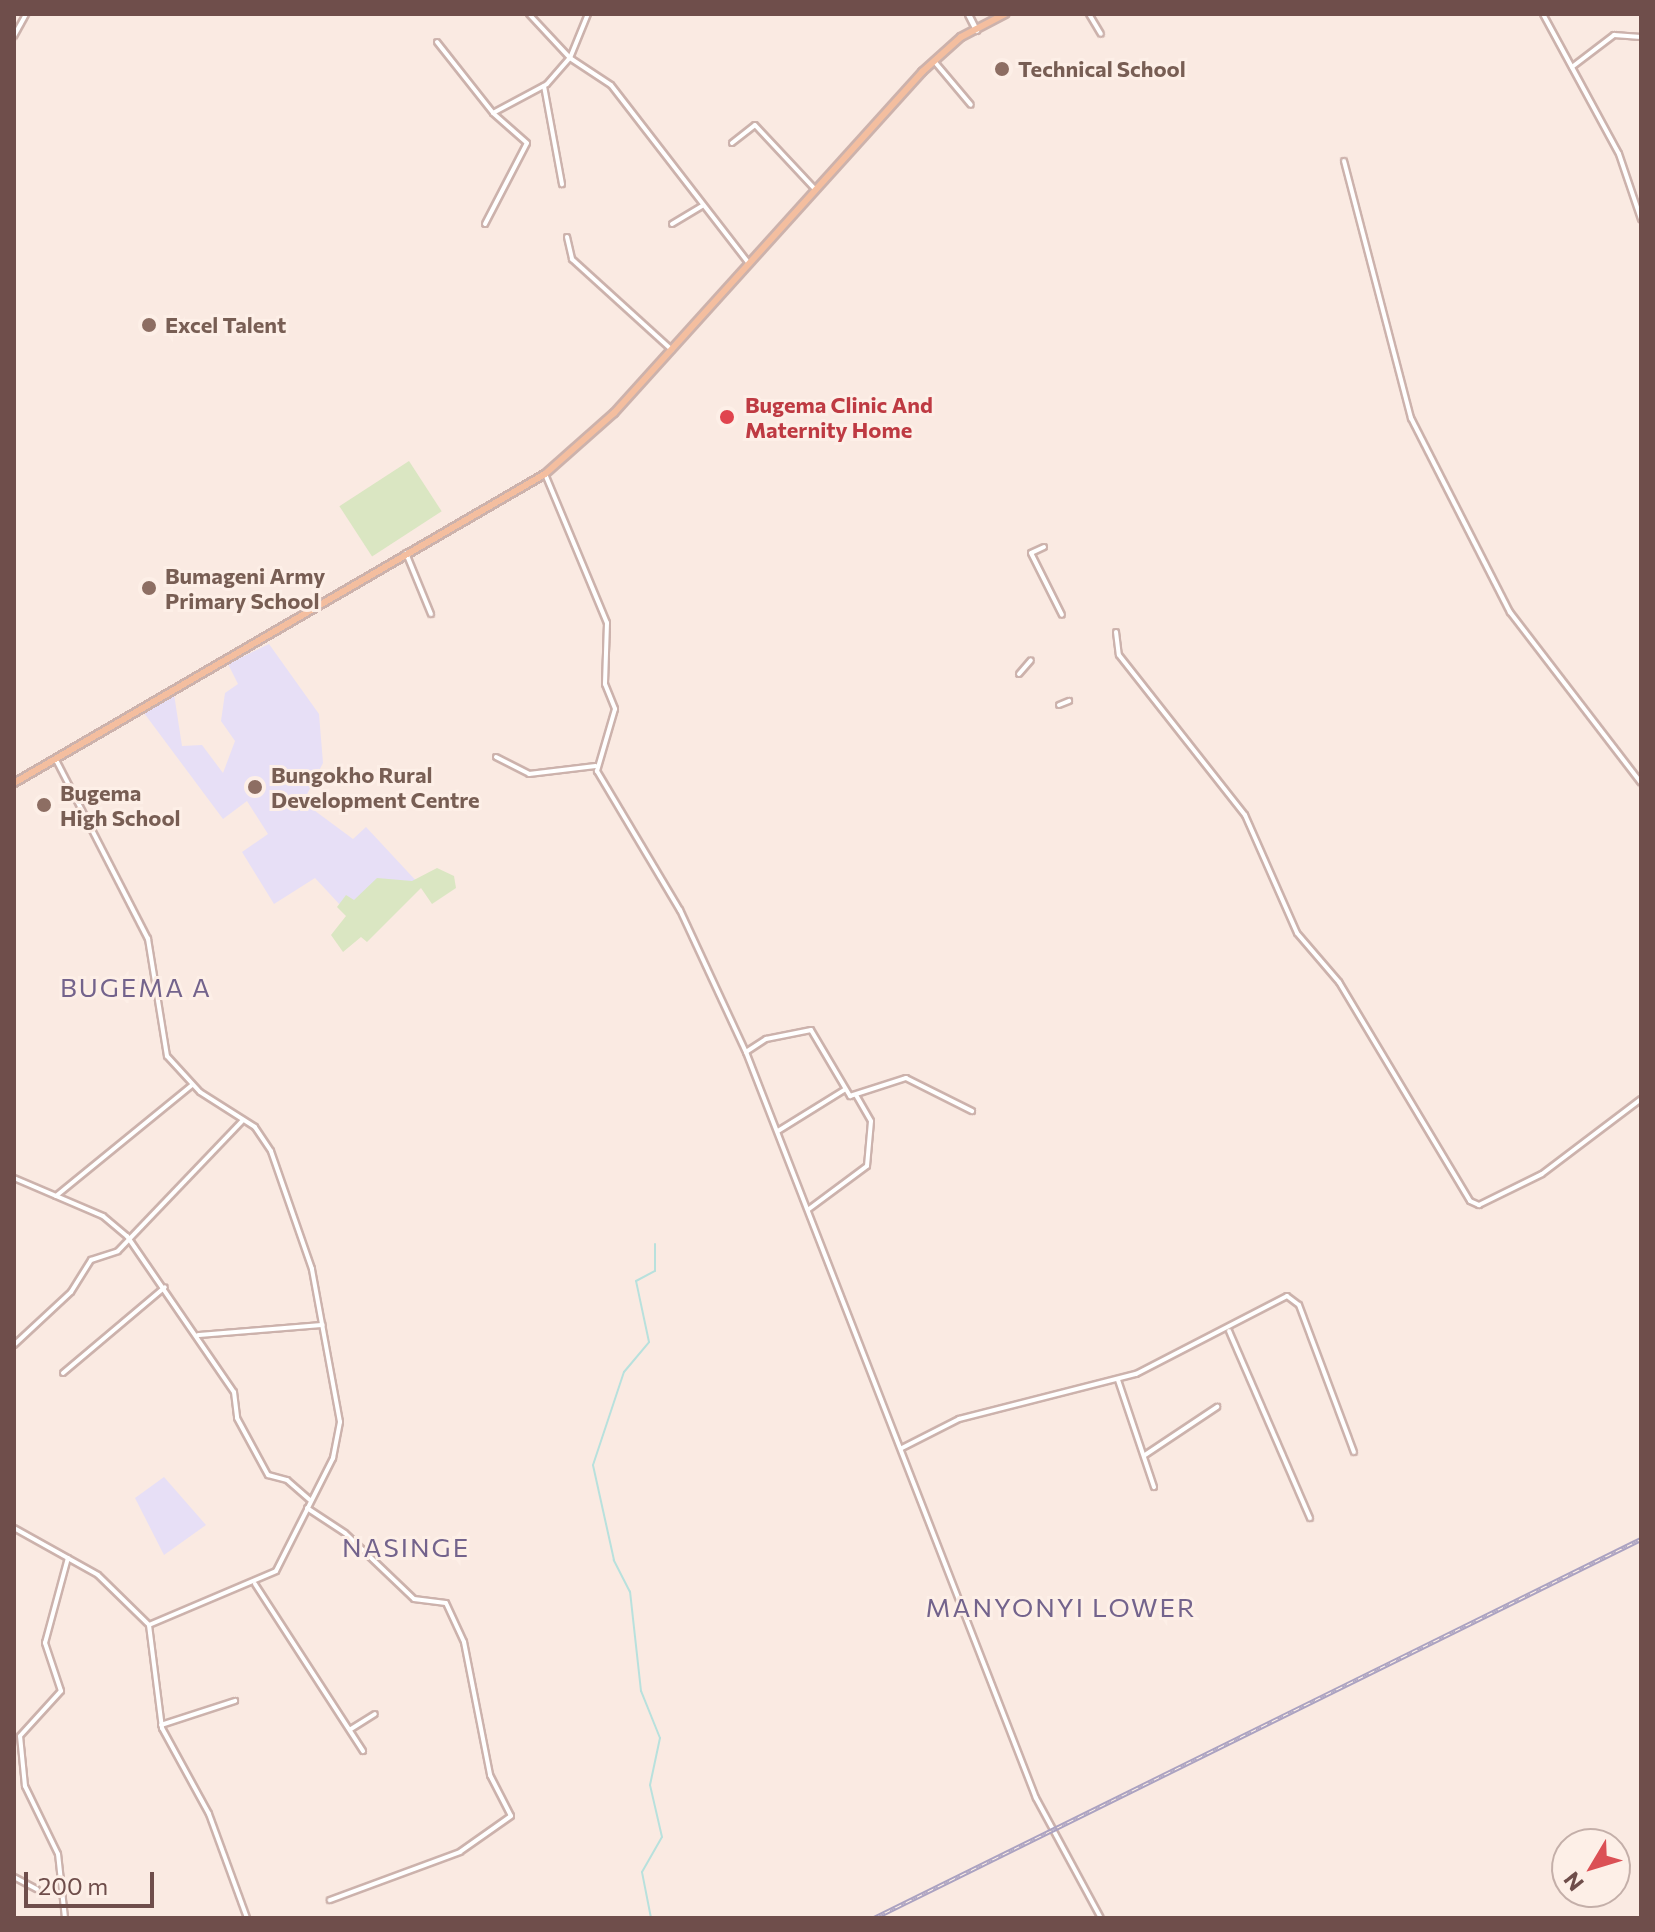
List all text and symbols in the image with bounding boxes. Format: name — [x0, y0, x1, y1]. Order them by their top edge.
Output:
place label: Technical School — [1018, 56, 1186, 82]
marker: Technical School — [993, 60, 1011, 78]
place label: Excel Talent — [165, 312, 286, 338]
marker: Excel Talent — [140, 316, 158, 334]
place label: Bugema Clinic And Maternity Home — [745, 391, 933, 442]
marker: Bugema Clinic And Maternity Home — [716, 406, 738, 428]
place label: Bumageni Army Primary School — [165, 562, 325, 614]
marker: Bumageni Army Primary School — [140, 579, 158, 597]
place label: Bungokho Rural Development Centre — [271, 761, 480, 812]
marker: Bungokho Rural Development Centre — [246, 778, 264, 796]
place label: Bugema High School — [60, 779, 181, 830]
marker: Bugema High School — [35, 796, 53, 814]
district label: BUGEMA A — [60, 971, 212, 1003]
district label: NASINGE — [342, 1531, 470, 1563]
district label: MANYONYI LOWER — [926, 1591, 1196, 1623]
north arrow — [1551, 1828, 1631, 1908]
scale bar — [28, 1856, 158, 1906]
text: N — [1558, 1867, 1589, 1897]
text: 200 m — [38, 1871, 108, 1900]

